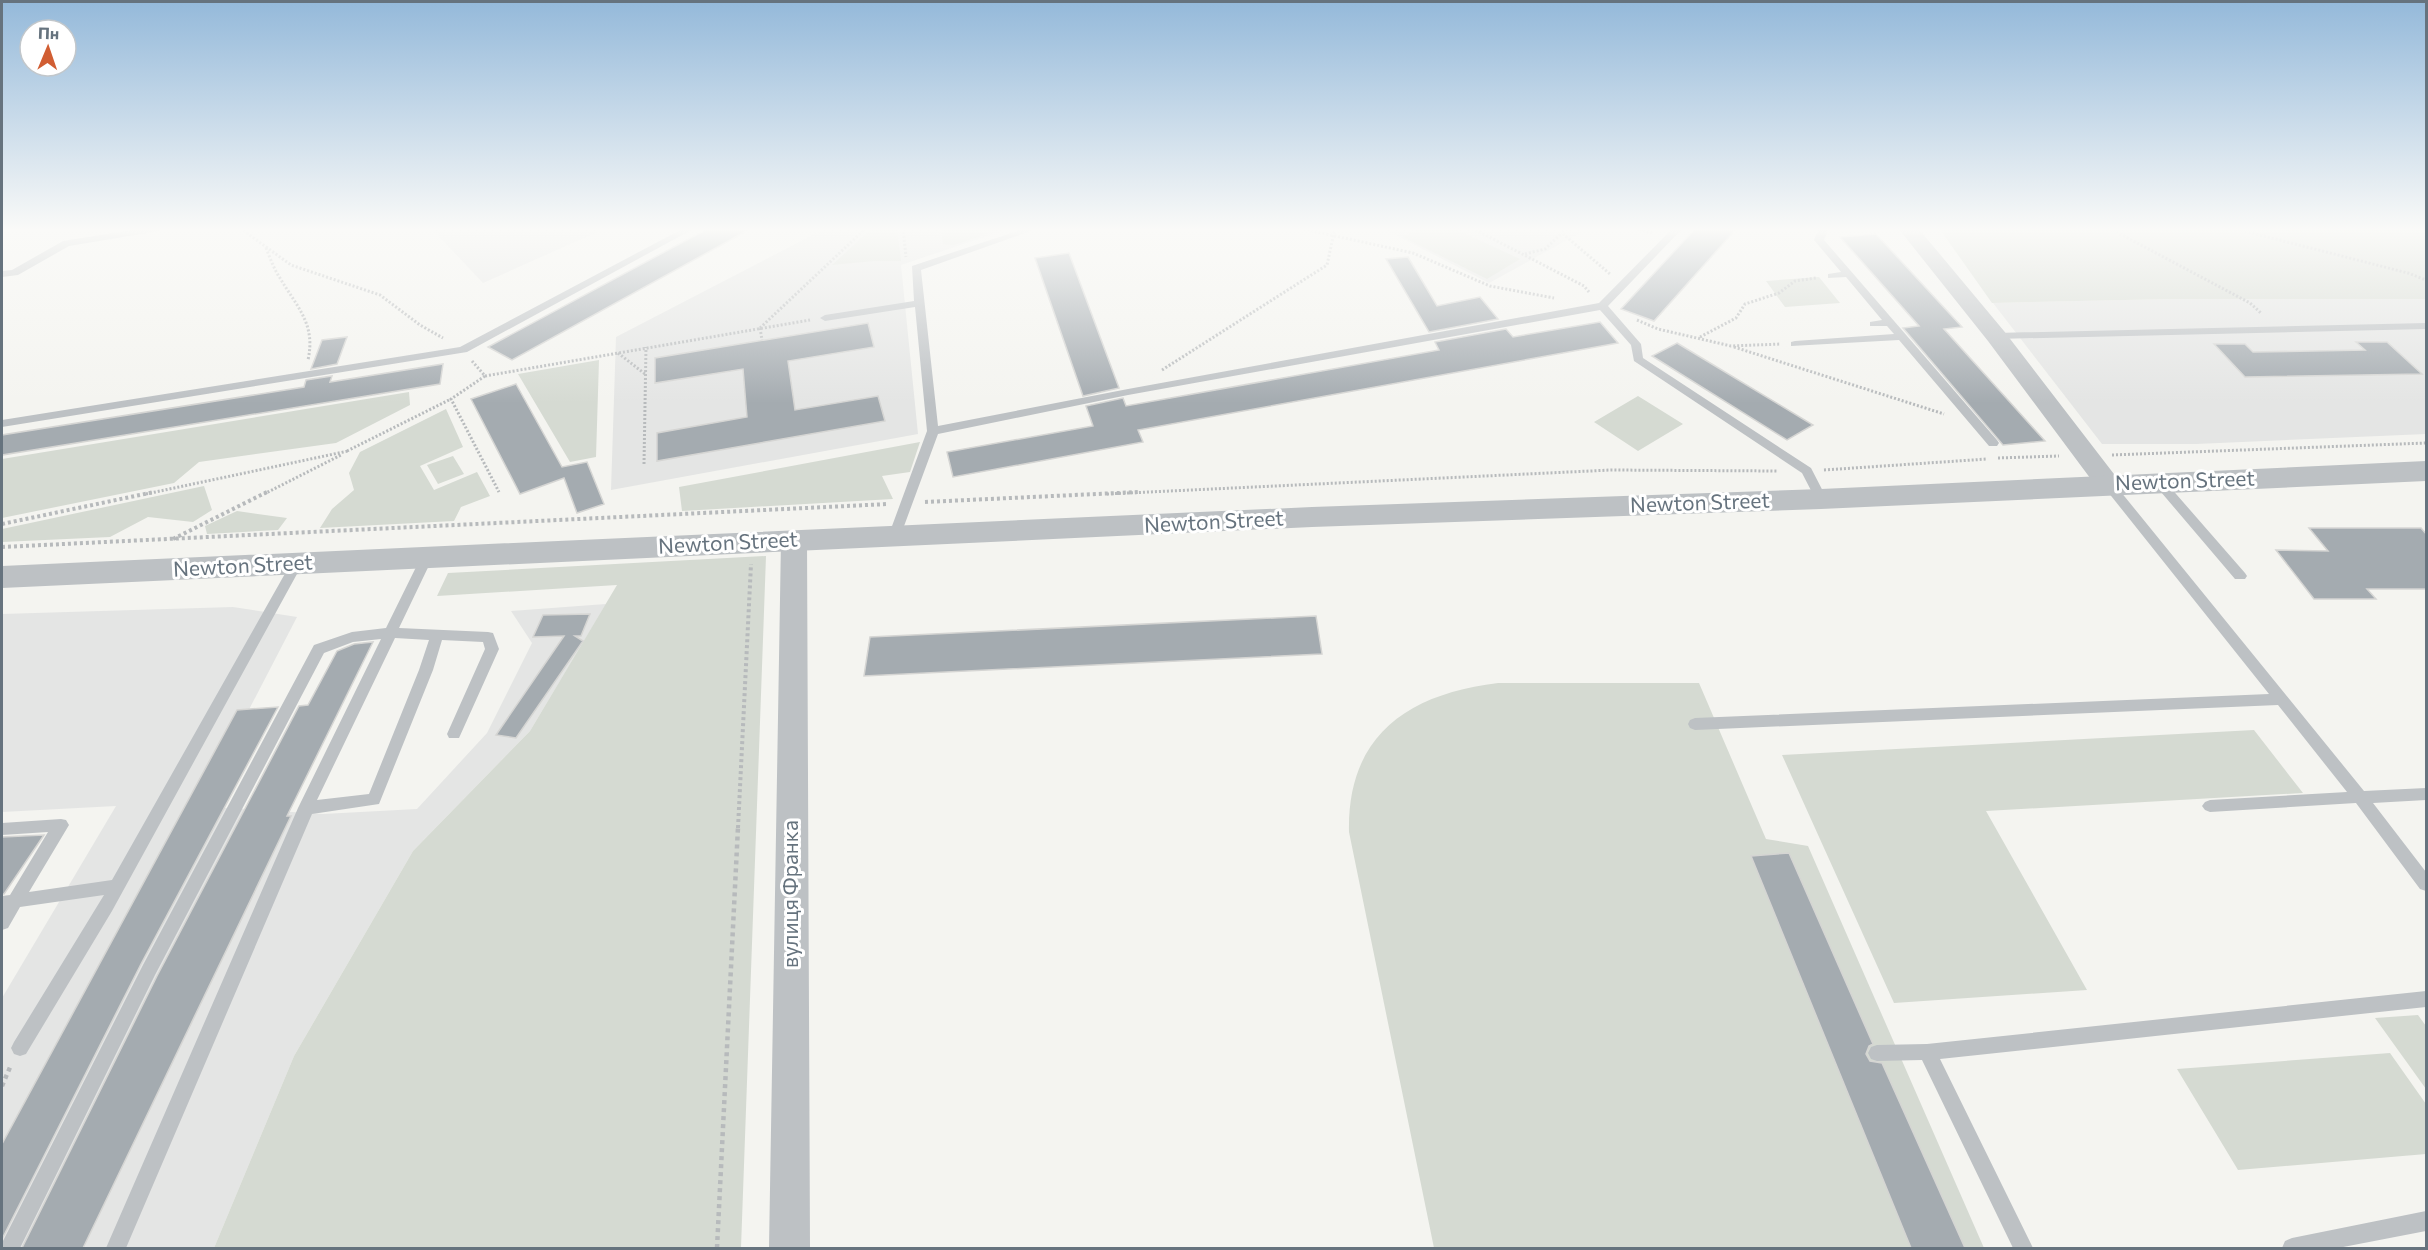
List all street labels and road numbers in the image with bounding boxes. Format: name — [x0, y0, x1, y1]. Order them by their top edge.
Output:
street label: Newton Street — [2115, 465, 2255, 494]
street label: Newton Street — [1630, 487, 1770, 516]
street label: Newton Street — [1143, 504, 1284, 537]
street label: Newton Street — [657, 525, 798, 558]
street label: Newton Street — [172, 548, 313, 581]
street label: вулиця Франка — [777, 820, 802, 968]

